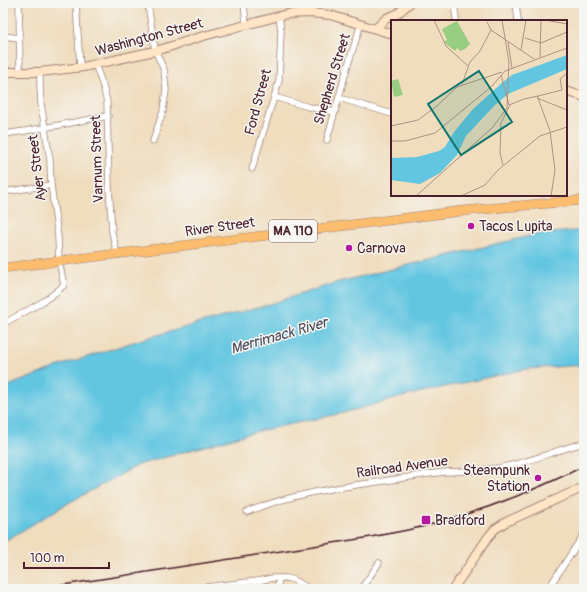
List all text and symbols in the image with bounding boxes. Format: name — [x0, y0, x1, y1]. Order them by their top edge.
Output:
street label: Washington Street — [93, 14, 205, 60]
inset map — [391, 20, 567, 196]
street label: Shepherd Street — [310, 31, 354, 127]
street label: Ford Street — [241, 67, 275, 137]
street label: Varnum Street — [87, 114, 107, 203]
street label: Ayer Street — [24, 133, 50, 202]
street label: River Street — [184, 214, 256, 240]
place label: Tacos Lupita — [479, 218, 553, 235]
road number: MA 110 — [269, 220, 317, 242]
marker: Tacos Lupita — [466, 221, 476, 231]
place label: Carnova — [357, 240, 406, 257]
marker: Carnova — [344, 243, 354, 253]
water label: Merrimack River — [228, 313, 331, 359]
street label: Railroad Avenue — [355, 452, 449, 482]
place label: Steampunk Station — [463, 462, 530, 495]
marker: Steampunk Station — [533, 473, 543, 483]
place label: Bradford — [435, 512, 485, 529]
marker: Bradford — [420, 514, 432, 526]
scale bar — [24, 544, 109, 570]
text: 100 m — [30, 551, 65, 566]

